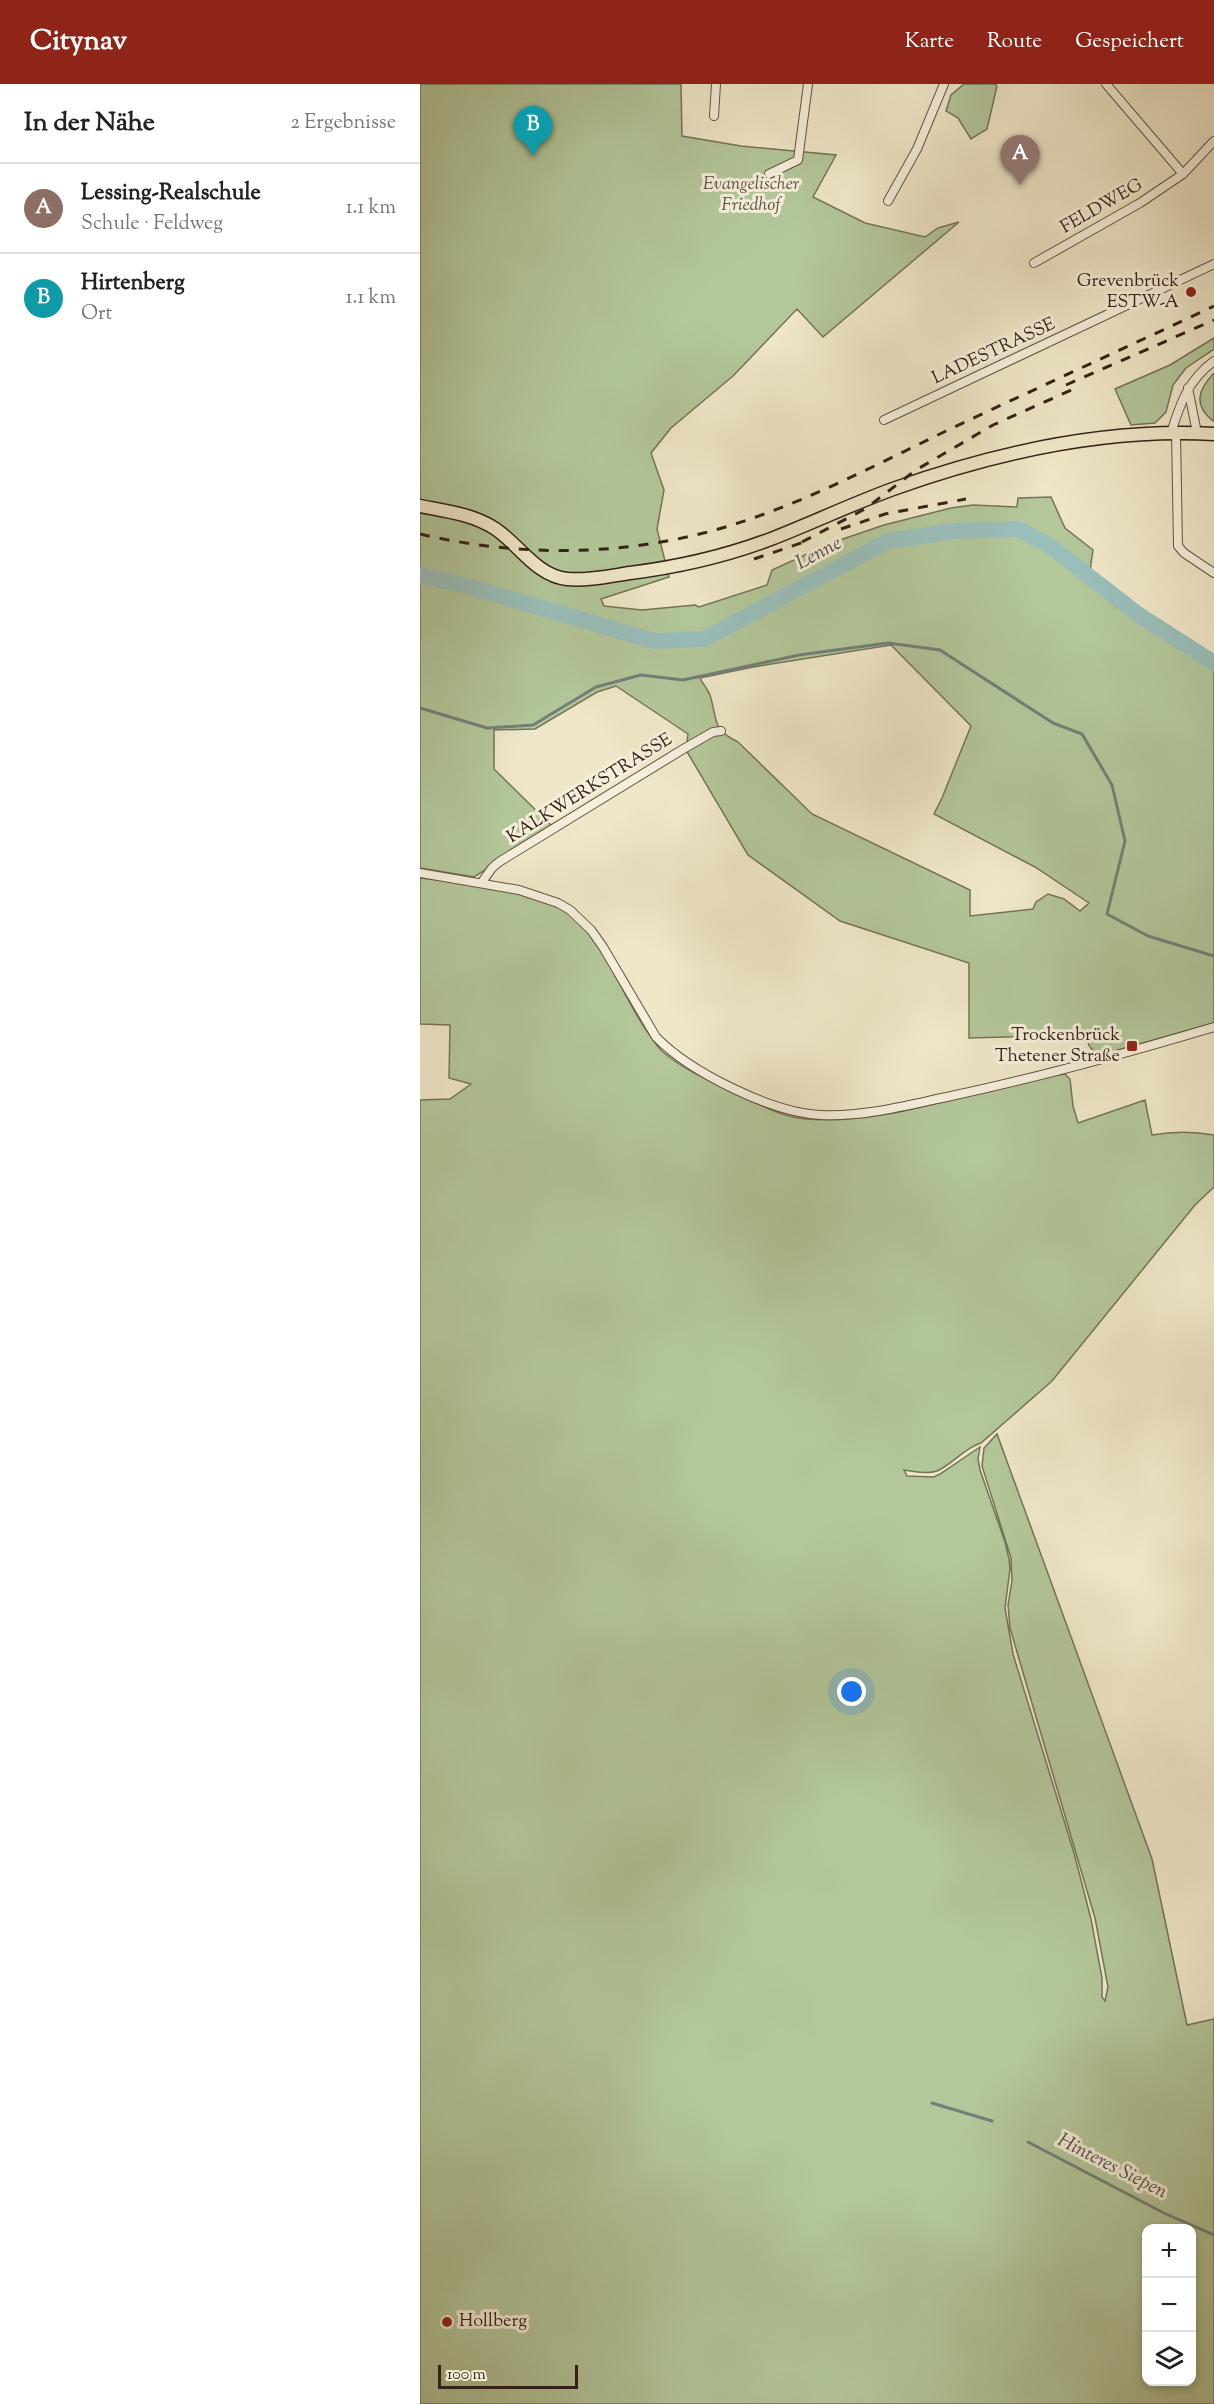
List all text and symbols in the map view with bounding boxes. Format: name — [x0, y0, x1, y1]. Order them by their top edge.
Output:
text: Citynav — [30, 22, 127, 62]
text: Karte — [905, 27, 954, 57]
text: Route — [987, 27, 1042, 57]
text: Gespeichert — [1075, 27, 1184, 57]
text: In der Nähe — [24, 105, 155, 142]
pin: B — [514, 106, 552, 156]
text: 2 Ergebnisse — [291, 109, 396, 138]
pin: A — [1000, 135, 1040, 185]
park label: Evangelischer Friedhof — [703, 172, 800, 219]
street label: FELDWEG — [1056, 173, 1148, 241]
text: Lessing-Realschule — [81, 178, 261, 210]
text: A — [35, 194, 52, 223]
text: 1.1 km — [346, 194, 396, 223]
text: Schule · Feldweg — [81, 210, 223, 239]
text: Hirtenberg — [81, 268, 185, 300]
place label: Grevenbrück ESTW-A — [1077, 269, 1179, 316]
text: B — [37, 284, 50, 313]
text: 1.1 km — [346, 284, 396, 313]
marker: Grevenbrück ESTW-A — [1184, 285, 1198, 299]
text: Ort — [81, 300, 112, 329]
street label: LADESTRASSE — [928, 312, 1060, 392]
water label: Lenne — [791, 530, 847, 578]
street label: KALKWERKSTRASSE — [502, 727, 678, 851]
place label: Trockenbrück Thetener Straße — [995, 1023, 1120, 1070]
marker: Trockenbrück Thetener Straße — [1125, 1039, 1139, 1053]
your location — [837, 1677, 866, 1706]
water label: Hinteres Siepen — [1052, 2127, 1172, 2207]
map controls — [1142, 2224, 1196, 2386]
button: + — [1142, 2224, 1196, 2278]
button: − — [1142, 2278, 1196, 2332]
place label: Hollberg — [459, 2309, 527, 2335]
marker: Hollberg — [440, 2315, 454, 2329]
button: layers — [1142, 2332, 1196, 2386]
scale bar — [438, 2362, 578, 2390]
text: 100 m — [447, 2364, 486, 2387]

